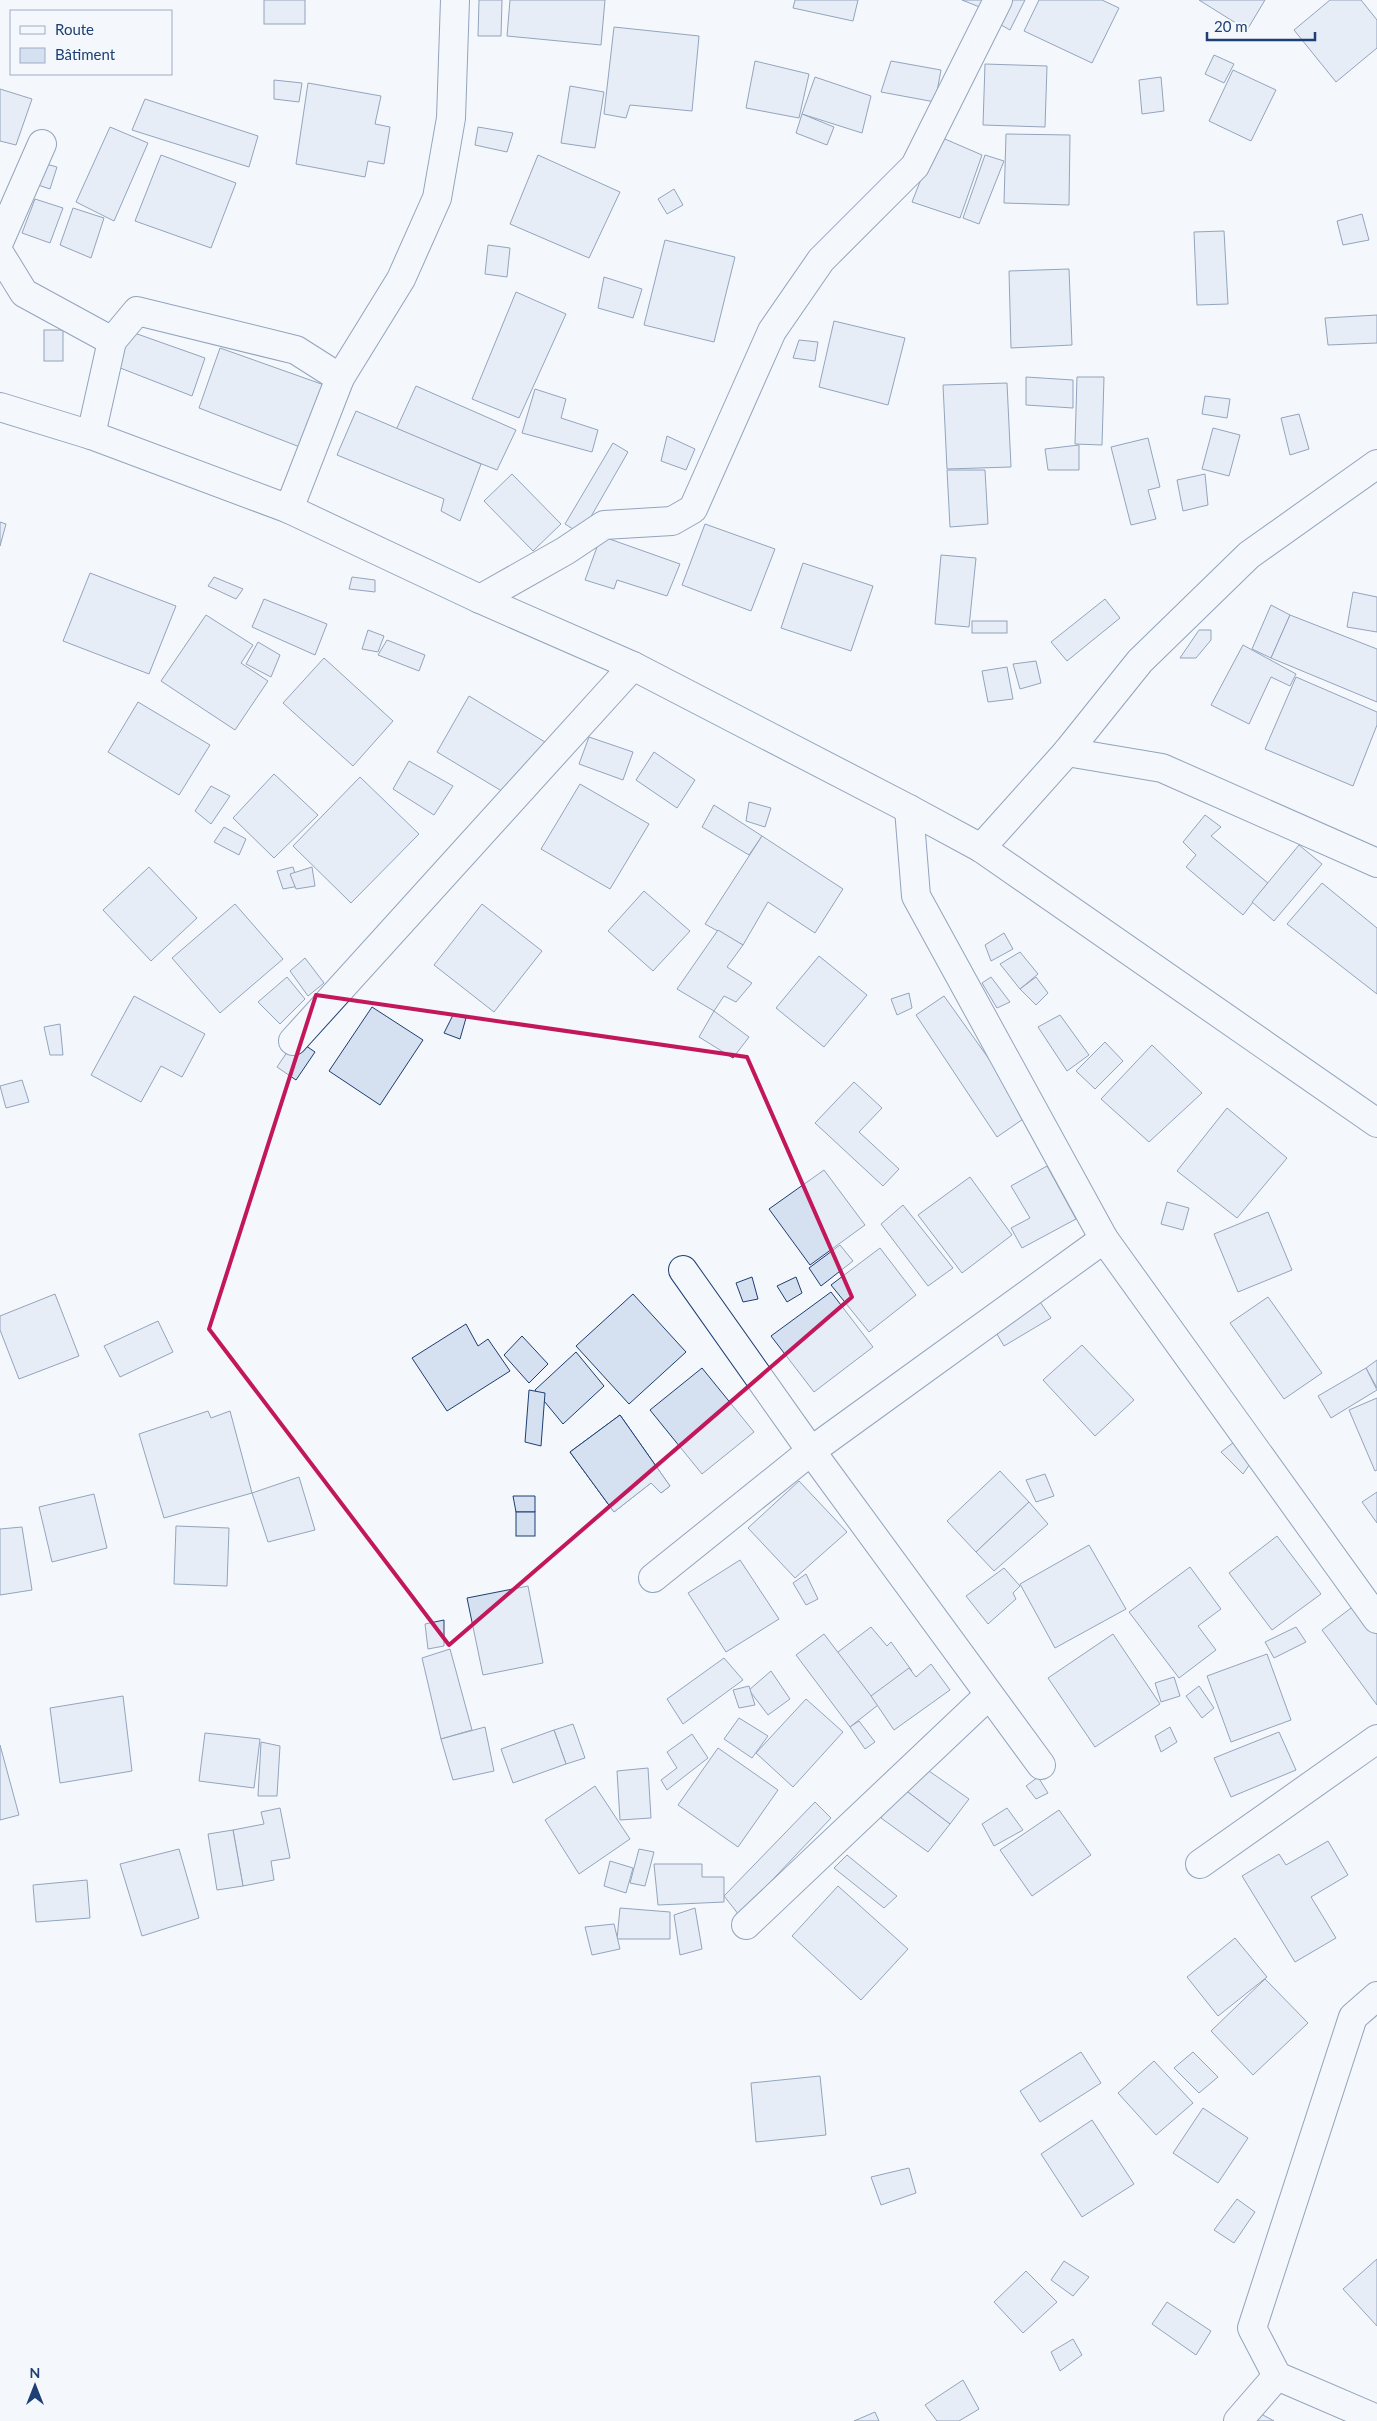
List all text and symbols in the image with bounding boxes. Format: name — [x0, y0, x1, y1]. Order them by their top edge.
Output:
legend — [10, 10, 172, 75]
scale bar — [1207, 10, 1314, 42]
text: 20 m — [1214, 17, 1248, 35]
text: Route — [55, 20, 94, 38]
text: Bâtiment — [55, 45, 116, 63]
north arrow — [10, 2361, 60, 2411]
text: N — [30, 2364, 40, 2381]

